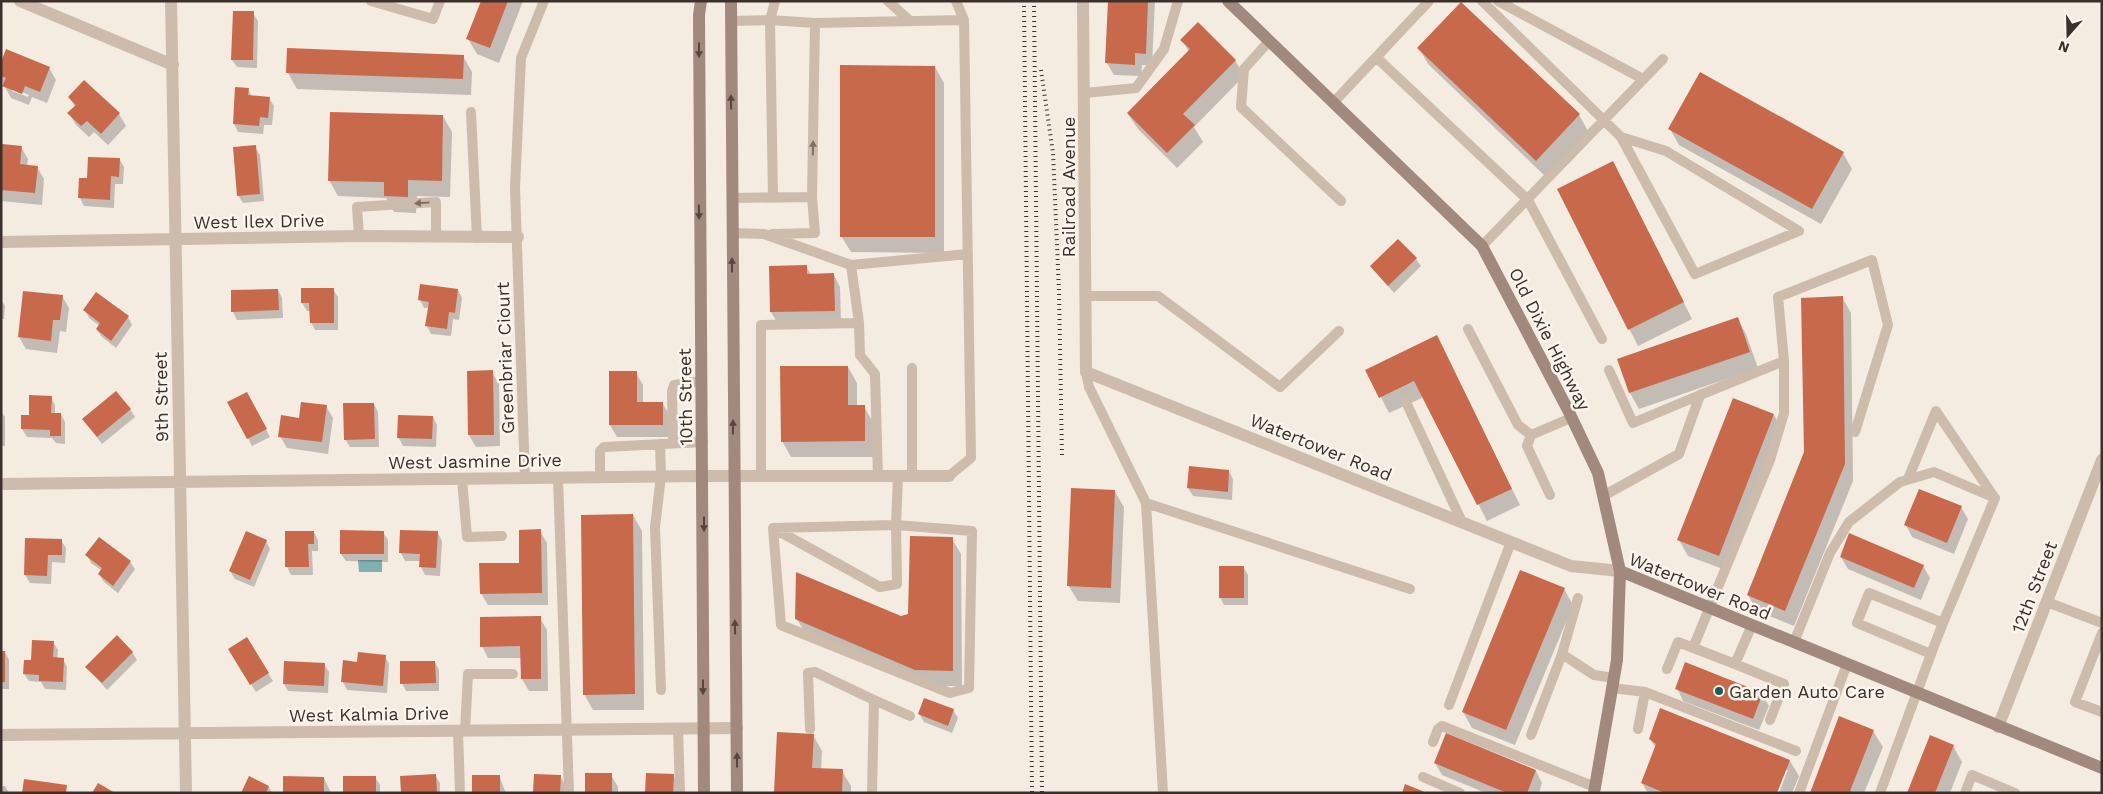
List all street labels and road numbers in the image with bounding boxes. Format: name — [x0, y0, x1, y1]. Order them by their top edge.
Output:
street label: Railroad Avenue — [1058, 117, 1079, 257]
street label: West Ilex Drive — [193, 209, 325, 233]
street label: Old Dixie Highway — [1505, 264, 1595, 415]
street label: Greenbriar Ciourt — [492, 281, 518, 434]
street label: 10th Street — [674, 348, 696, 446]
street label: 9th Street — [150, 351, 172, 442]
street label: Watertower Road — [1247, 409, 1395, 485]
street label: West Jasmine Drive — [388, 449, 562, 473]
street label: 12th Street — [2007, 538, 2061, 636]
street label: Watertower Road — [1626, 548, 1774, 624]
street label: West Kalmia Drive — [289, 702, 449, 726]

